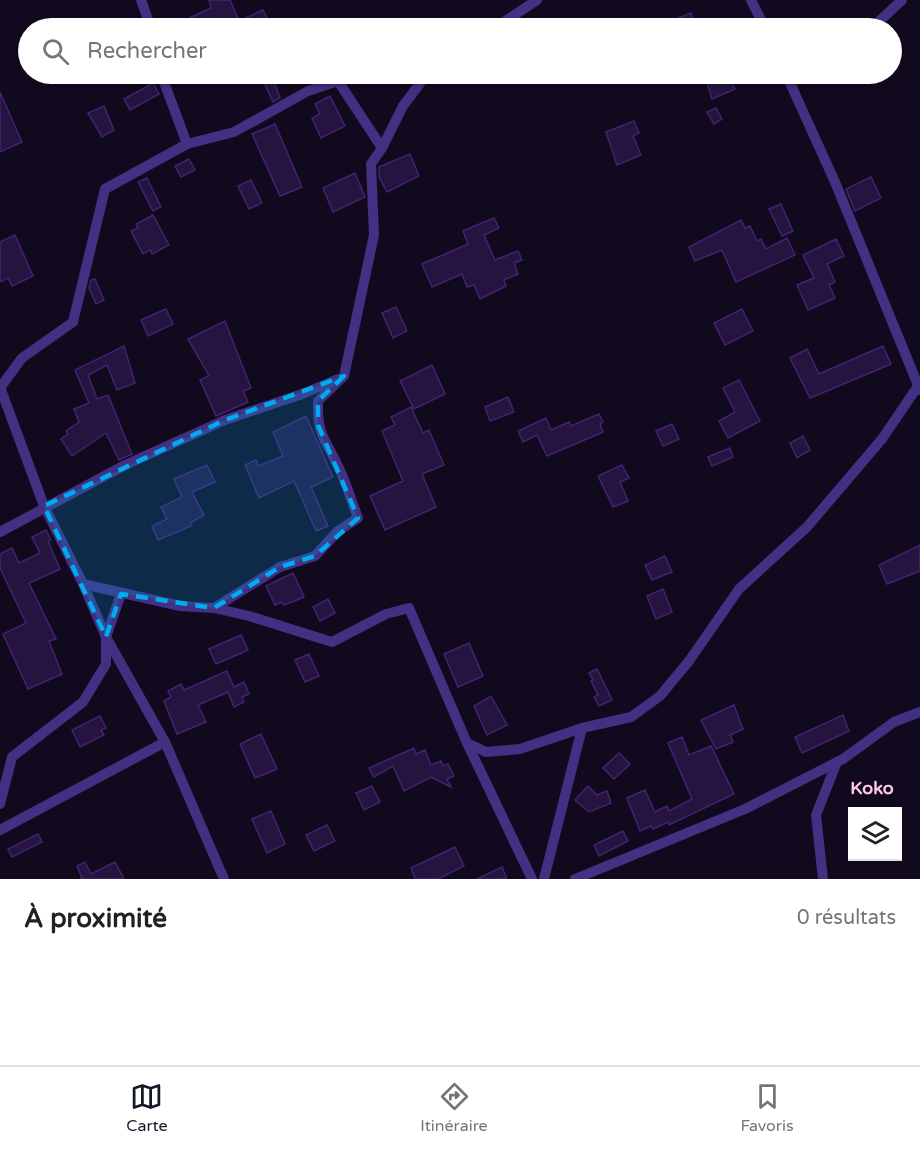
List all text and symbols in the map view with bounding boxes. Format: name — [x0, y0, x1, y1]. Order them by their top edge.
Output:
search box — [18, 18, 902, 84]
icon: search — [39, 35, 72, 68]
text: Rechercher — [87, 38, 207, 64]
district label: Koko — [850, 777, 894, 799]
map controls — [848, 807, 902, 861]
button: layers — [848, 807, 902, 861]
text: À proximité — [24, 903, 167, 934]
text: 0 résultats — [797, 906, 896, 930]
tab: Carte — [126, 1080, 168, 1136]
tab: Itinéraire — [420, 1080, 488, 1136]
tab: Favoris — [740, 1080, 794, 1136]

